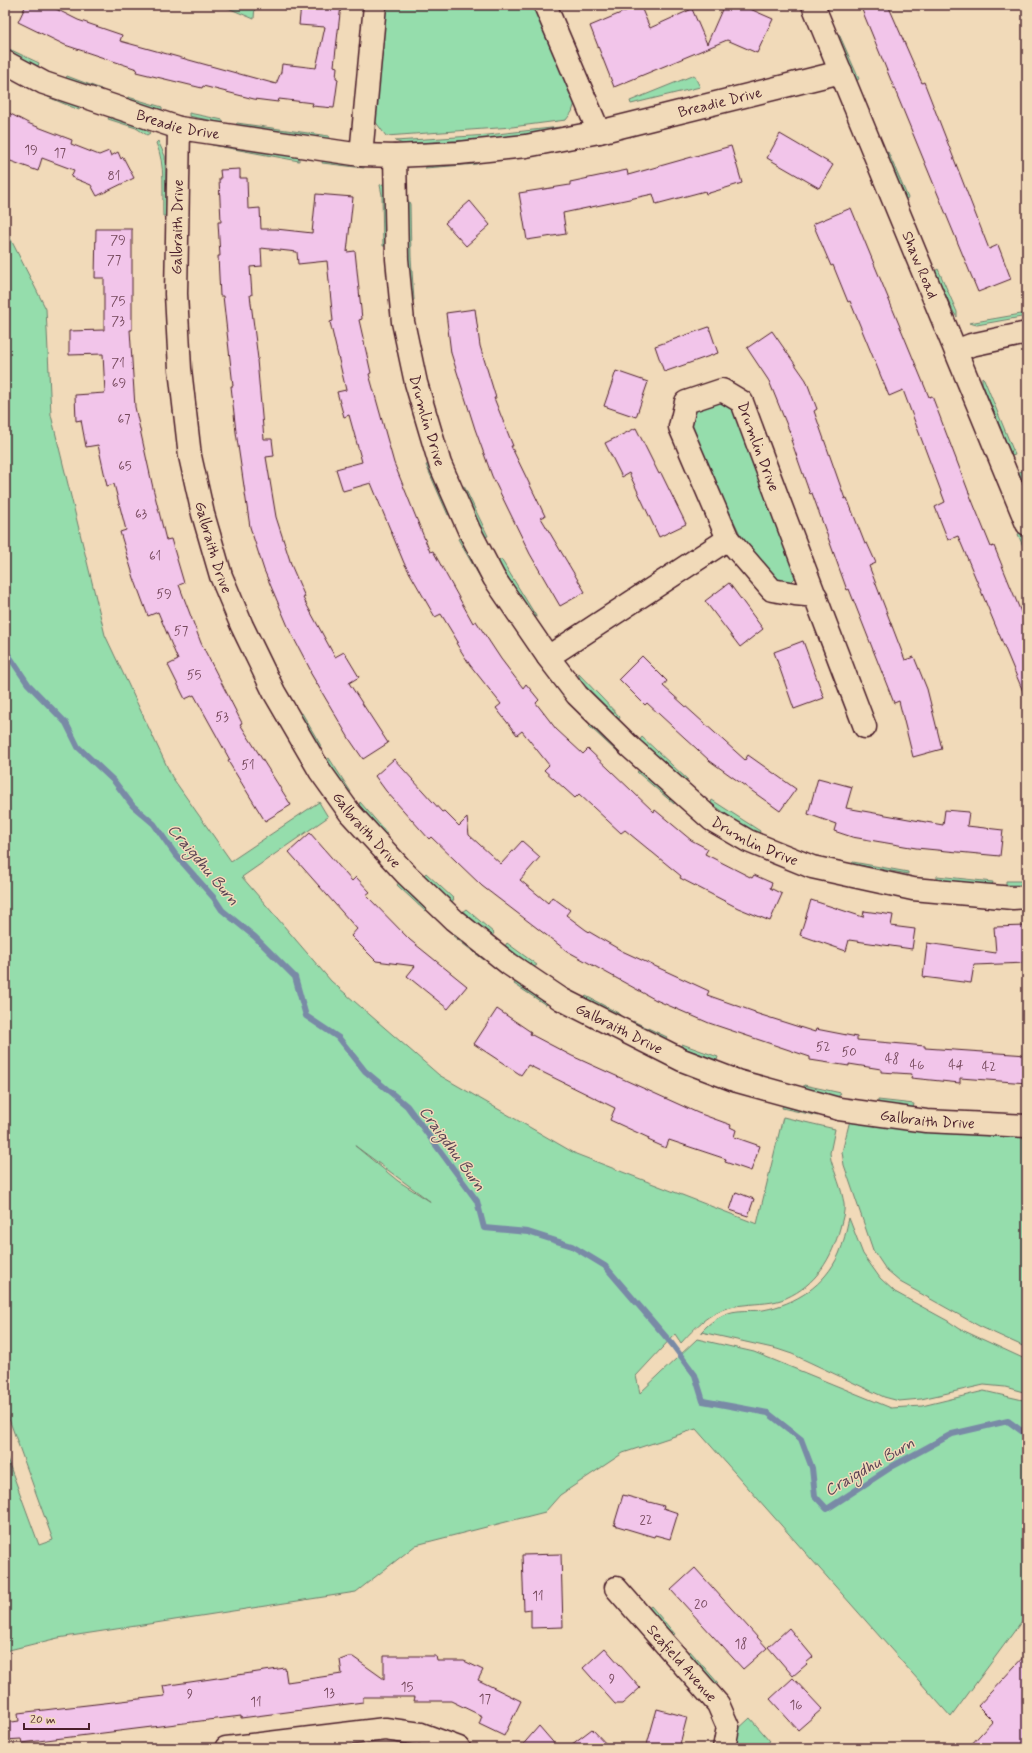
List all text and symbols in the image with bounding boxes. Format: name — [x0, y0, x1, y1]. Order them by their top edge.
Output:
street label: Breadie Drive — [676, 83, 764, 123]
street label: Breadie Drive — [133, 105, 221, 145]
house number: 19 — [24, 142, 38, 159]
house number: 17 — [54, 145, 67, 162]
house number: 81 — [108, 168, 120, 185]
street label: Galbraith Drive — [167, 179, 189, 275]
street label: Shaw Road — [896, 228, 942, 302]
house number: 79 — [110, 232, 126, 249]
house number: 77 — [107, 252, 122, 269]
house number: 75 — [111, 293, 125, 310]
house number: 73 — [111, 313, 125, 330]
house number: 71 — [111, 355, 125, 372]
street label: Drumlin Drive — [404, 373, 449, 469]
house number: 69 — [112, 375, 126, 392]
street label: Drumlin Drive — [732, 399, 783, 495]
house number: 67 — [117, 411, 131, 428]
house number: 65 — [118, 458, 132, 475]
street label: Galbraith Drive — [189, 500, 236, 597]
house number: 63 — [135, 506, 148, 523]
house number: 61 — [149, 548, 161, 565]
house number: 59 — [156, 586, 172, 603]
house number: 57 — [174, 623, 189, 640]
house number: 55 — [187, 667, 201, 684]
house number: 53 — [215, 709, 229, 726]
house number: 51 — [241, 757, 255, 774]
street label: Galbraith Drive — [327, 788, 405, 873]
street label: Drumlin Drive — [707, 813, 801, 871]
water label: Craigdhu Burn — [161, 820, 243, 911]
street label: Galbraith Drive — [572, 999, 666, 1060]
house number: 52 — [816, 1039, 830, 1056]
house number: 50 — [841, 1044, 857, 1061]
house number: 48 — [885, 1051, 899, 1068]
house number: 46 — [910, 1057, 924, 1074]
house number: 44 — [948, 1057, 964, 1074]
house number: 42 — [982, 1059, 996, 1076]
water label: Craigdhu Burn — [412, 1102, 490, 1197]
street label: Galbraith Drive — [879, 1106, 976, 1134]
water label: Craigdhu Burn — [821, 1433, 919, 1503]
house number: 22 — [639, 1512, 653, 1529]
house number: 11 — [532, 1588, 544, 1605]
house number: 20 — [694, 1596, 708, 1613]
street label: Seafield Avenue — [642, 1621, 721, 1707]
house number: 18 — [735, 1636, 747, 1653]
house number: 9 — [609, 1671, 615, 1688]
house number: 15 — [401, 1679, 413, 1696]
house number: 13 — [323, 1685, 335, 1702]
house number: 9 — [187, 1686, 193, 1703]
house number: 17 — [479, 1691, 492, 1708]
house number: 11 — [250, 1694, 262, 1711]
house number: 16 — [789, 1697, 803, 1714]
scale bar — [24, 1705, 89, 1731]
text: 20 m — [30, 1712, 56, 1728]

